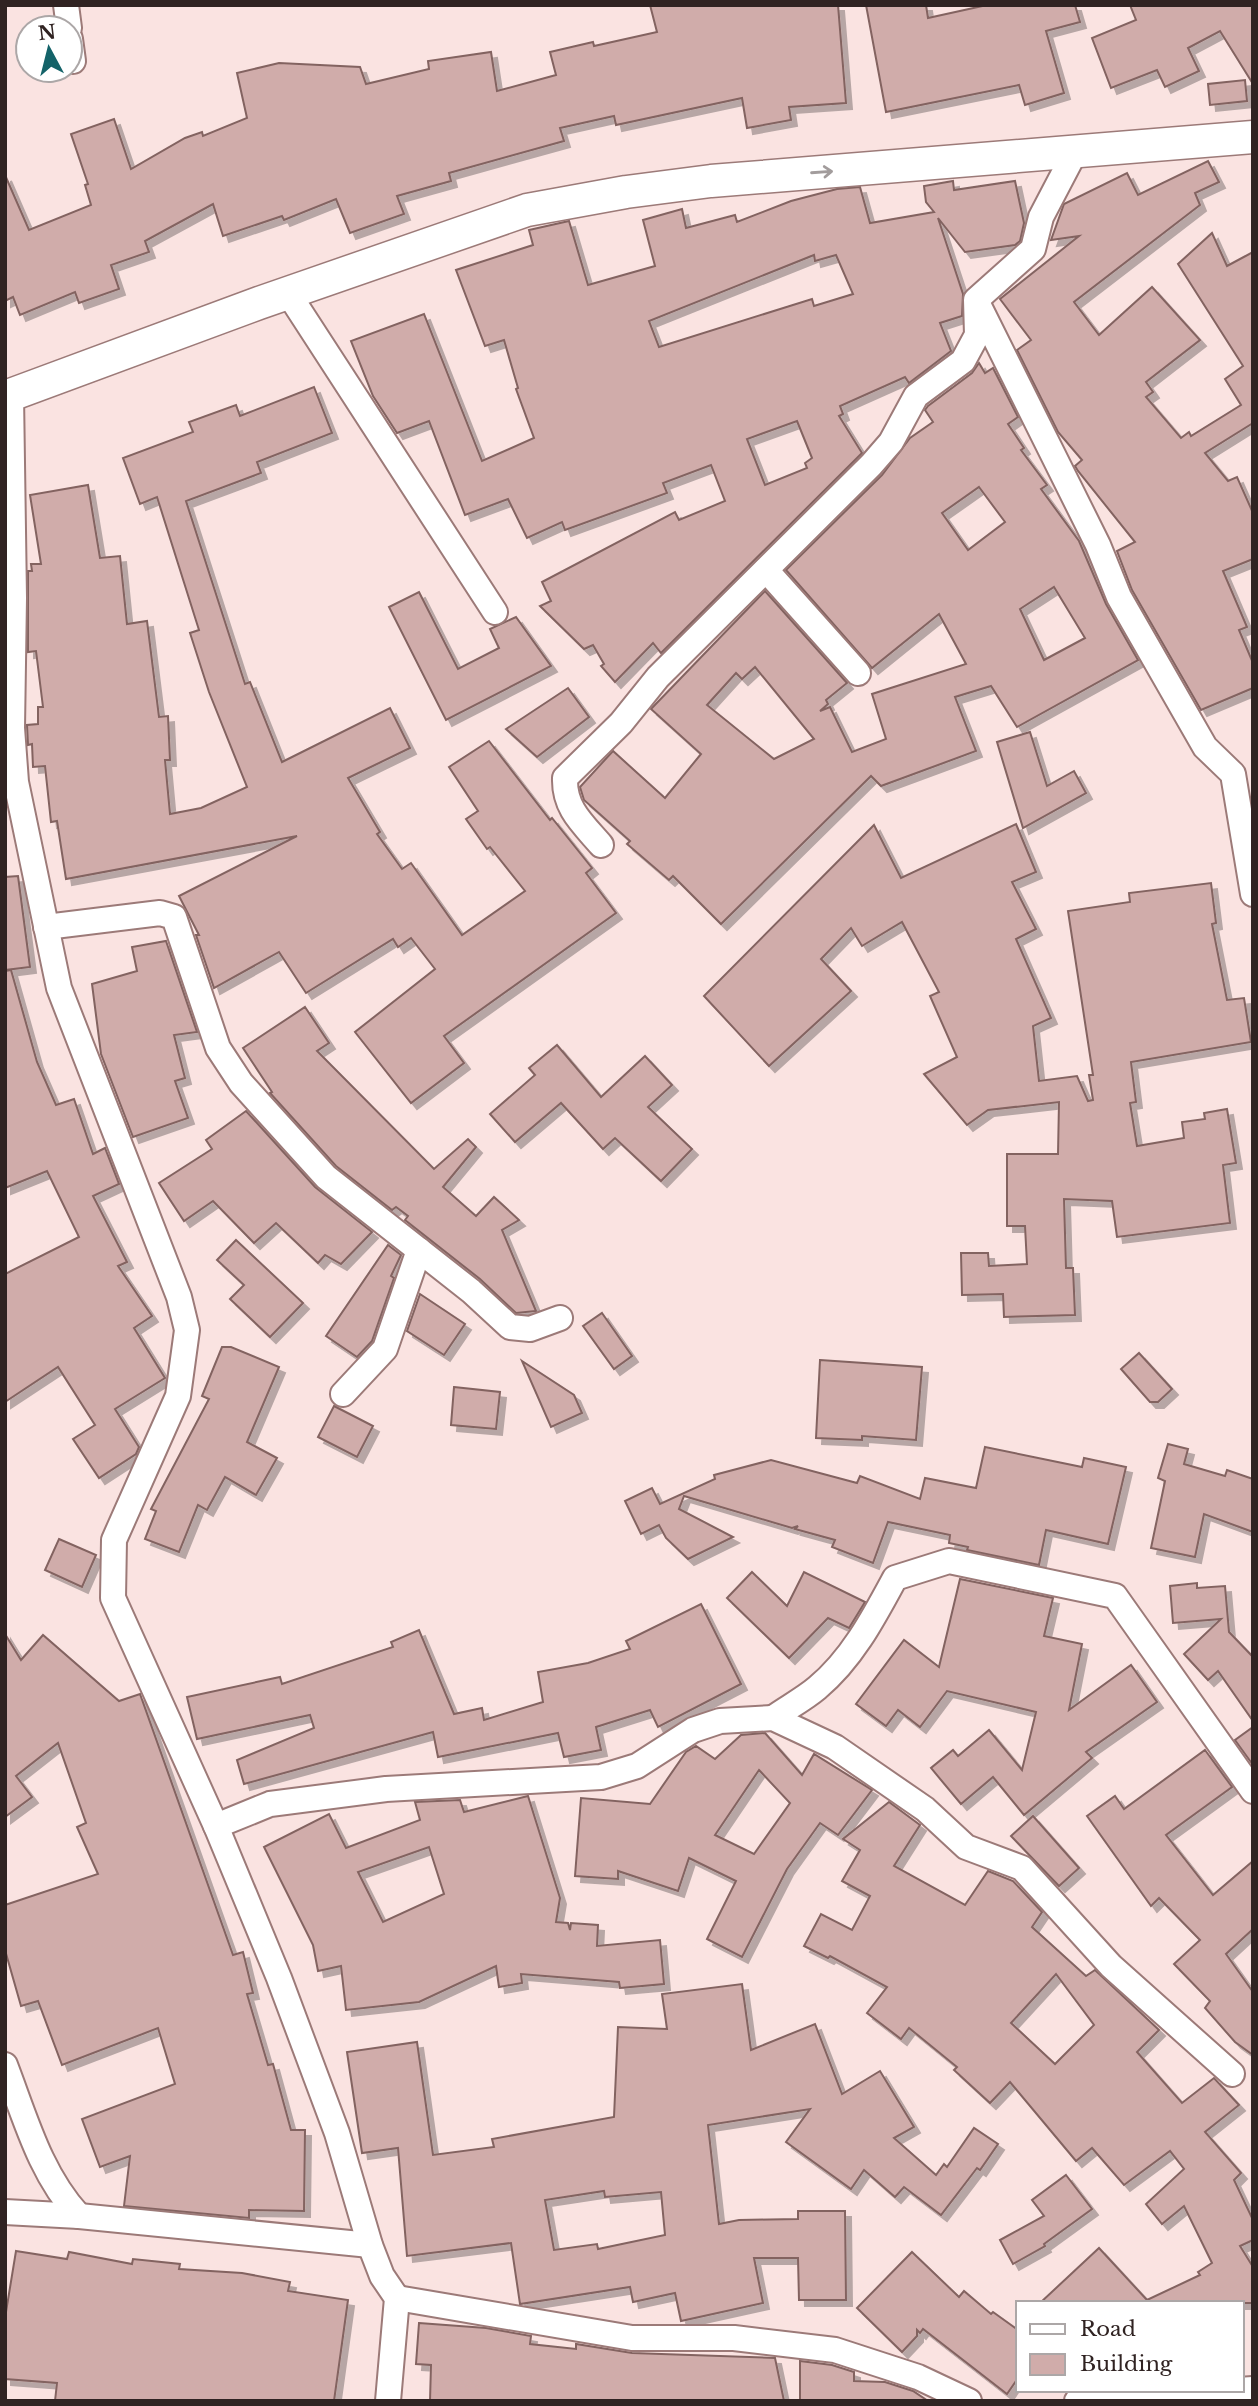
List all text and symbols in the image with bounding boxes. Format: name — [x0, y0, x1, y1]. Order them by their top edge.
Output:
north arrow — [14, 14, 84, 84]
text: N — [37, 20, 57, 45]
one-way arrow — [810, 165, 833, 178]
legend — [1016, 2301, 1244, 2392]
text: Road — [1080, 2316, 1136, 2342]
text: Building — [1080, 2351, 1173, 2377]

